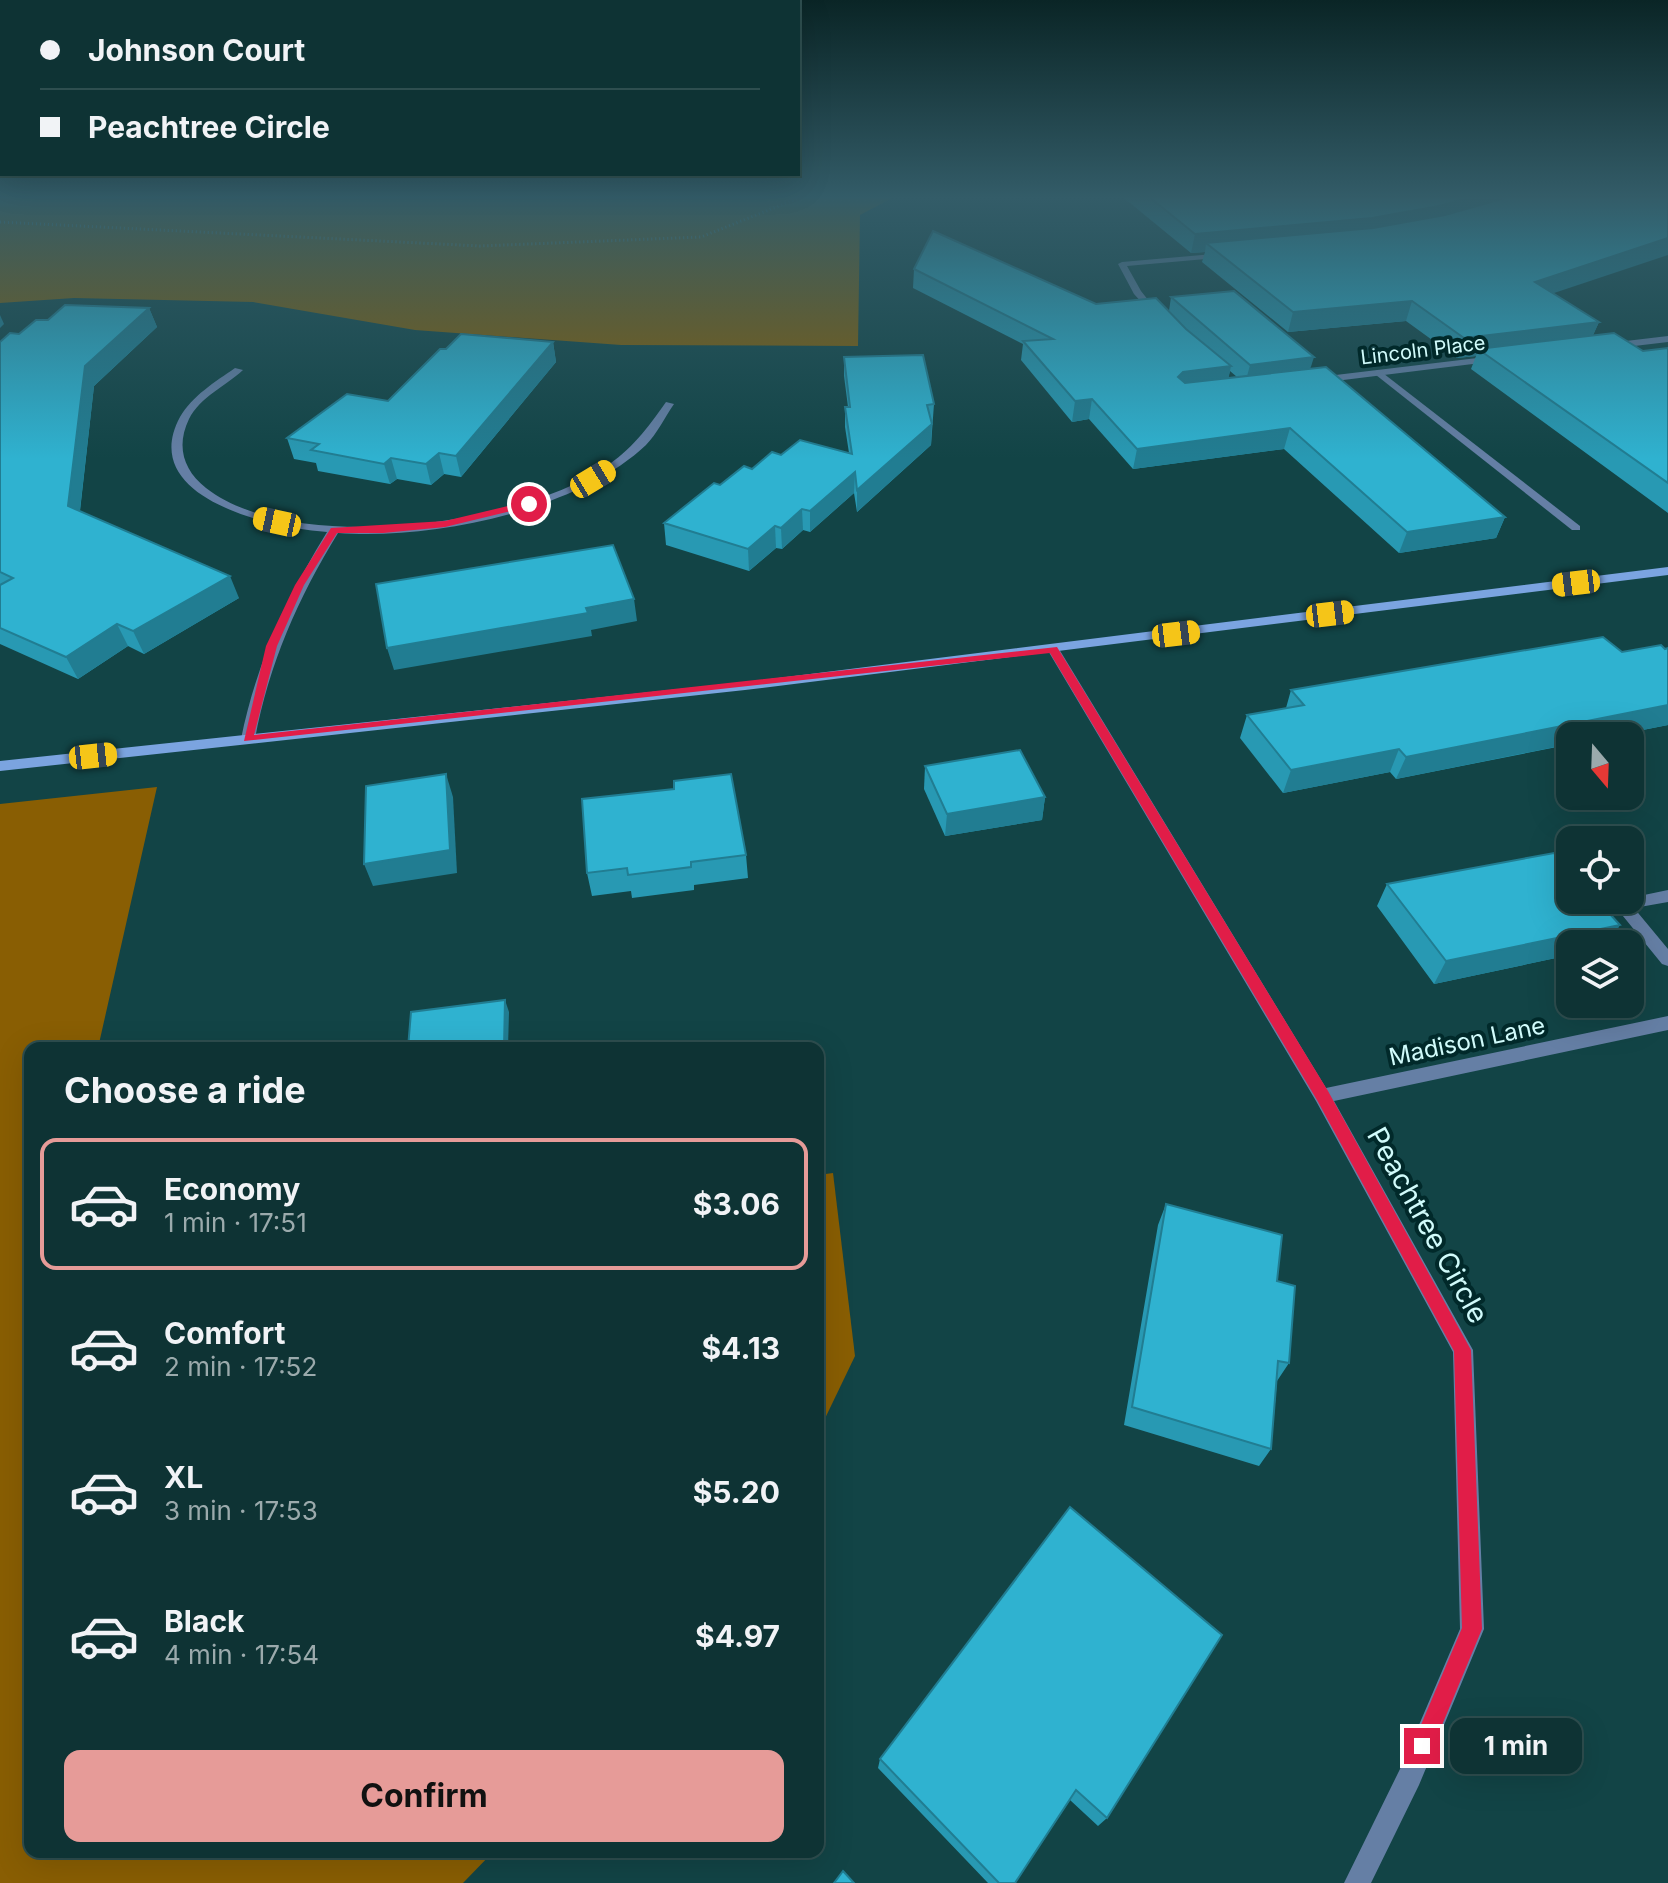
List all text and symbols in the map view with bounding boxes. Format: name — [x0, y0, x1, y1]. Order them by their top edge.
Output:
text: Johnson Court — [88, 32, 305, 68]
text: Peachtree Circle — [88, 109, 330, 145]
street label: Lincoln Place — [1359, 330, 1487, 370]
car — [566, 456, 620, 502]
route start — [511, 486, 547, 522]
car — [251, 505, 303, 539]
car — [1551, 568, 1601, 598]
car — [1305, 599, 1355, 629]
car — [1151, 619, 1201, 649]
north arrow — [1556, 722, 1644, 810]
map controls — [1556, 722, 1644, 1018]
car — [68, 742, 118, 770]
button: locate — [1556, 826, 1644, 914]
button: layers — [1556, 930, 1644, 1018]
street label: Madison Lane — [1386, 1010, 1548, 1072]
text: Choose a ride — [64, 1068, 306, 1112]
street label: Peachtree Circle — [1360, 1121, 1496, 1329]
icon: car — [68, 1168, 140, 1240]
text: Economy — [164, 1171, 300, 1207]
text: $3.06 — [693, 1186, 780, 1222]
text: 1 min · 17:51 — [164, 1207, 307, 1238]
icon: car — [68, 1312, 140, 1384]
text: Comfort — [164, 1315, 285, 1351]
text: $4.13 — [701, 1330, 780, 1366]
text: 2 min · 17:52 — [164, 1351, 317, 1382]
icon: car — [68, 1456, 140, 1528]
text: XL — [164, 1459, 203, 1495]
text: $5.20 — [693, 1474, 780, 1510]
text: 3 min · 17:53 — [164, 1495, 318, 1526]
icon: car — [68, 1600, 140, 1672]
text: Black — [164, 1603, 244, 1639]
text: $4.97 — [695, 1618, 780, 1654]
text: 4 min · 17:54 — [164, 1639, 319, 1670]
callout: 1 min — [1450, 1718, 1582, 1774]
route end — [1404, 1728, 1440, 1764]
text: 1 min — [1484, 1730, 1548, 1761]
button: Confirm — [64, 1750, 784, 1842]

